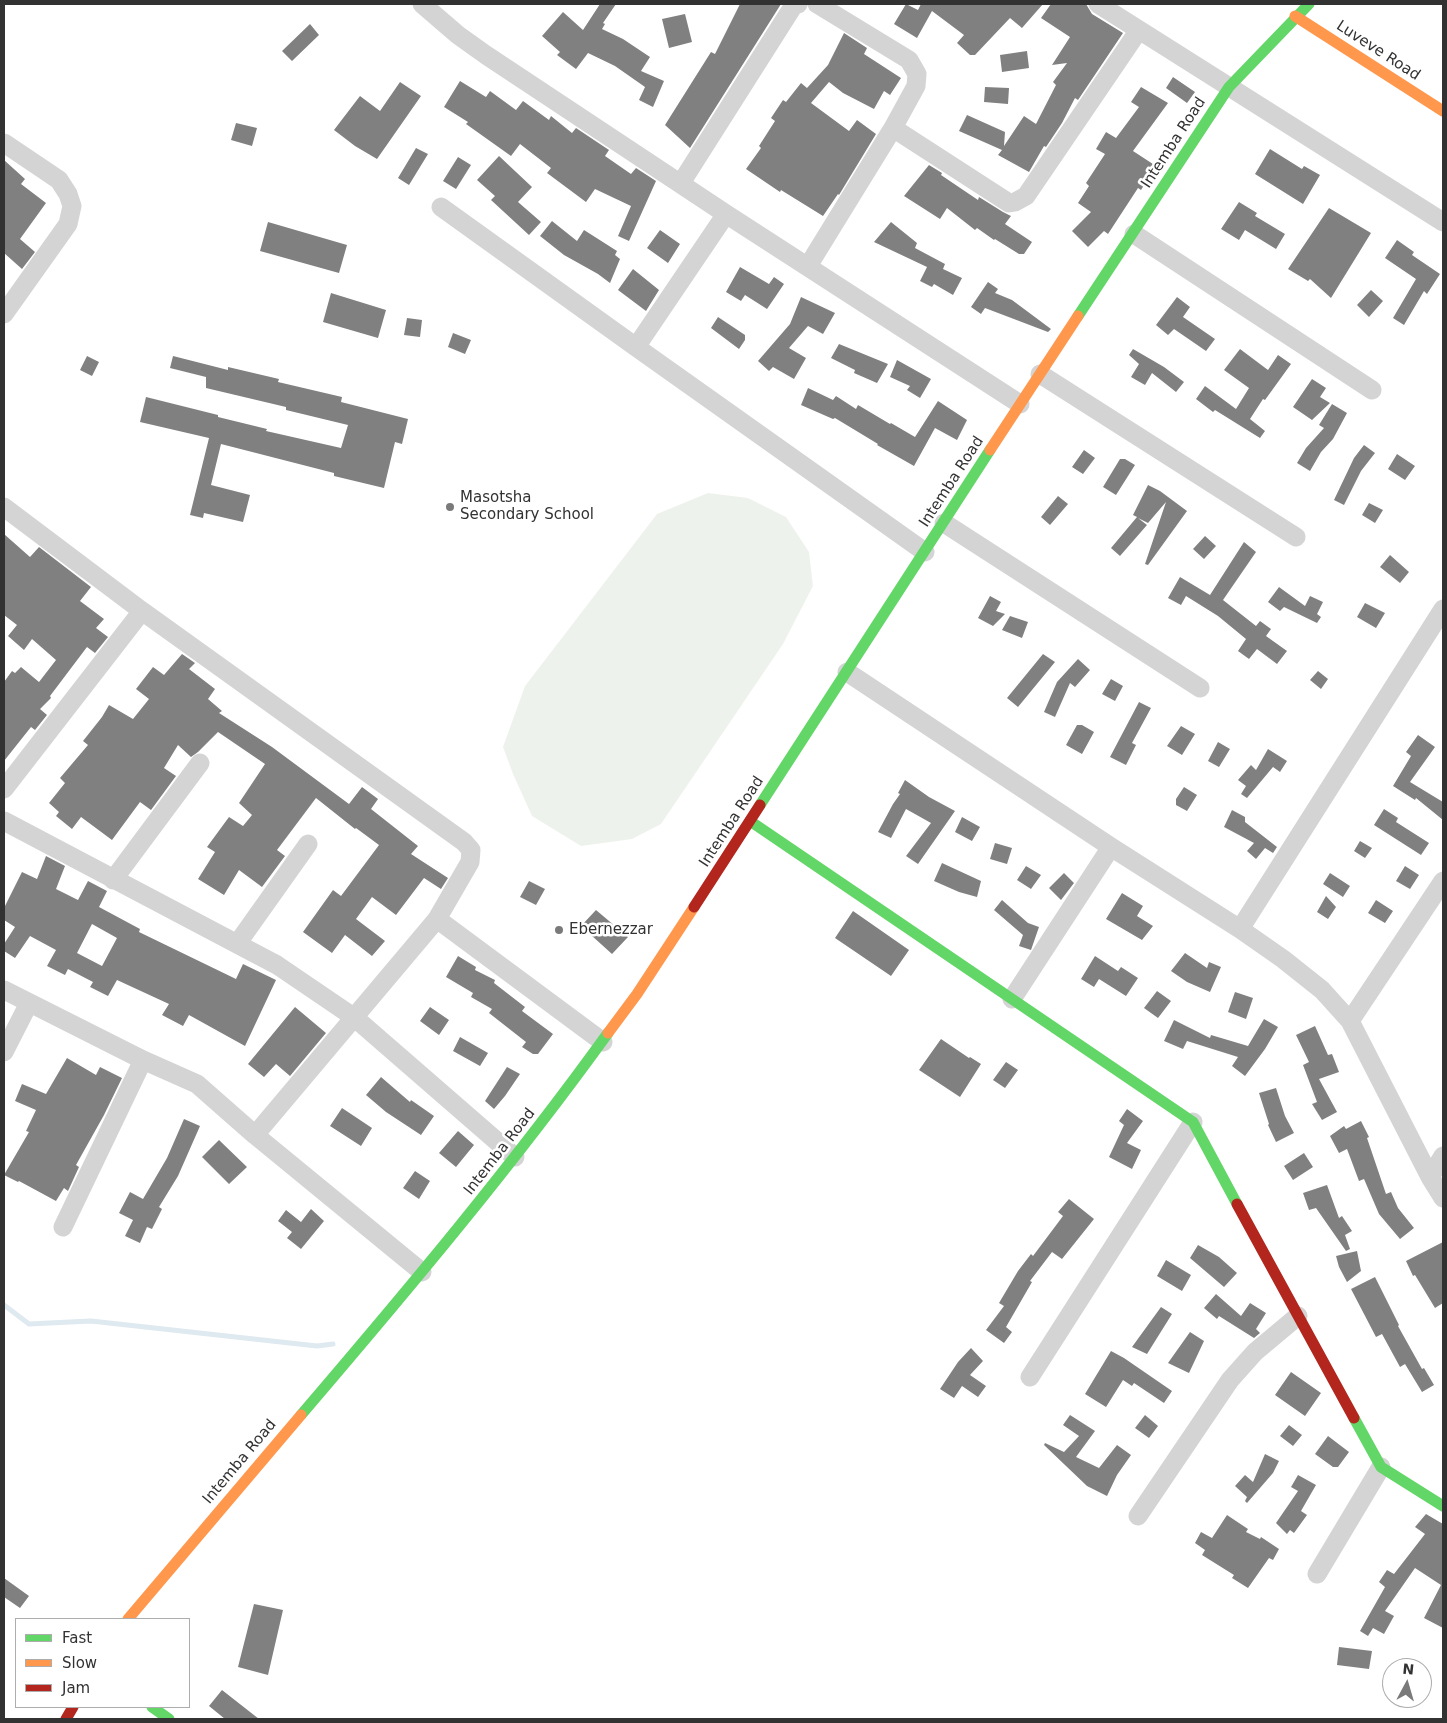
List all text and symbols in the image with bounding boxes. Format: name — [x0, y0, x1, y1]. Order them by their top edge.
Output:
street label: Luveve Road — [1333, 17, 1423, 85]
street label: Intemba Road — [1138, 94, 1210, 192]
street label: Intemba Road — [916, 433, 988, 531]
place label: Masotsha Secondary School — [460, 489, 594, 524]
marker: Masotsha Secondary School — [444, 501, 456, 513]
street label: Intemba Road — [696, 773, 768, 871]
place label: Ebernezzar — [569, 921, 653, 939]
marker: Ebernezzar — [553, 924, 565, 936]
street label: Intemba Road — [461, 1105, 539, 1199]
street label: Intemba Road — [199, 1416, 281, 1508]
legend — [15, 1618, 190, 1708]
text: Fast — [62, 1629, 92, 1647]
text: Slow — [62, 1654, 97, 1672]
north arrow — [1382, 1658, 1432, 1708]
text: N — [1402, 1661, 1415, 1678]
text: Jam — [62, 1679, 90, 1697]

